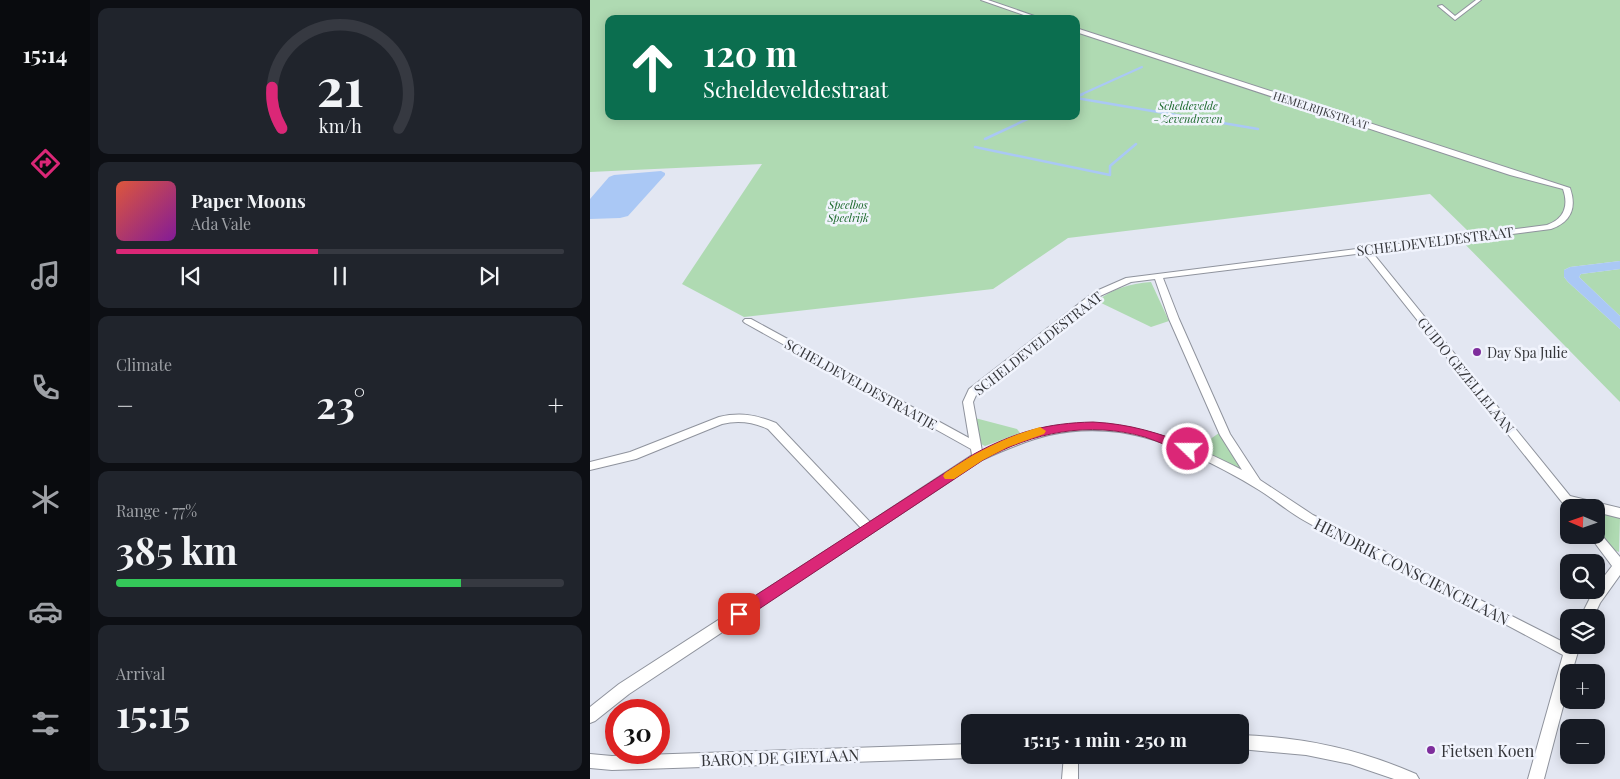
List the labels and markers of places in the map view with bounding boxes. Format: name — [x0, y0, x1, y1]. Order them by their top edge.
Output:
place label: Day Spa Julie — [1487, 343, 1568, 362]
marker: Day Spa Julie — [1471, 346, 1483, 358]
pin — [718, 593, 760, 635]
place label: Fietsen Koen — [1441, 740, 1535, 761]
marker: Fietsen Koen — [1425, 744, 1437, 756]

